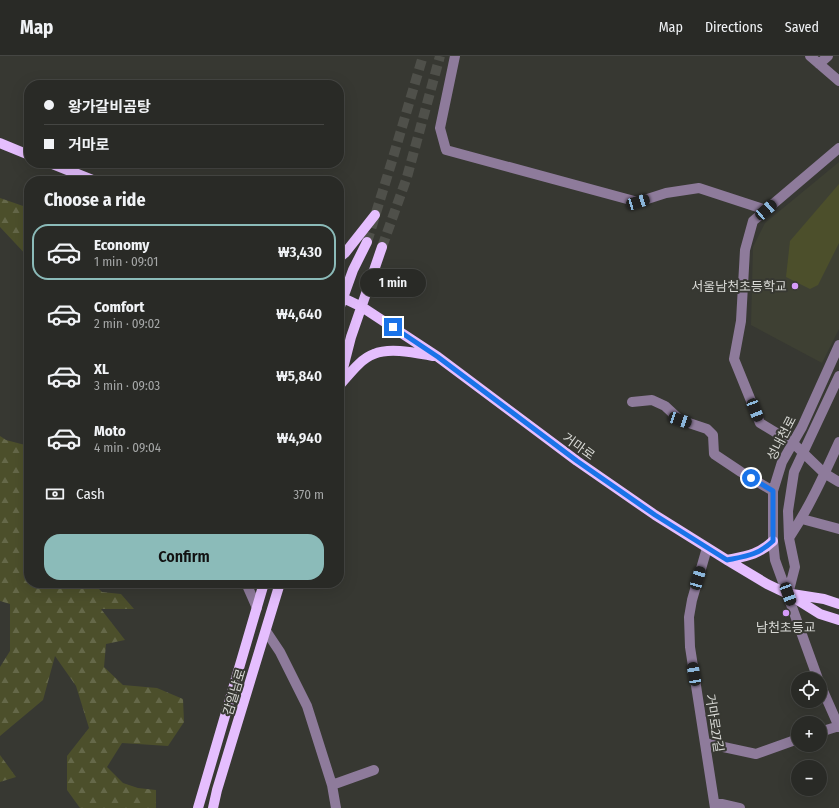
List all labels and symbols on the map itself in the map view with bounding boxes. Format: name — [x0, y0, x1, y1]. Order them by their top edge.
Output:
car — [625, 193, 651, 211]
car — [753, 198, 779, 222]
callout: 1 min — [360, 269, 426, 297]
place label: 서울남천초등학교 — [691, 279, 787, 294]
marker: 서울남천초등학교 — [790, 281, 800, 291]
route end — [384, 318, 402, 336]
car — [745, 397, 765, 423]
car — [667, 410, 693, 430]
street label: 성내천로 — [764, 413, 799, 463]
street label: 거마로 — [560, 430, 598, 463]
route start — [742, 469, 760, 487]
car — [689, 565, 707, 591]
car — [778, 581, 798, 607]
marker: 남천초등교 — [781, 608, 791, 618]
place label: 남천초등교 — [756, 620, 816, 635]
car — [686, 661, 702, 687]
street label: 감일남로 — [220, 667, 249, 717]
street label: 거마로27길 — [703, 693, 727, 753]

